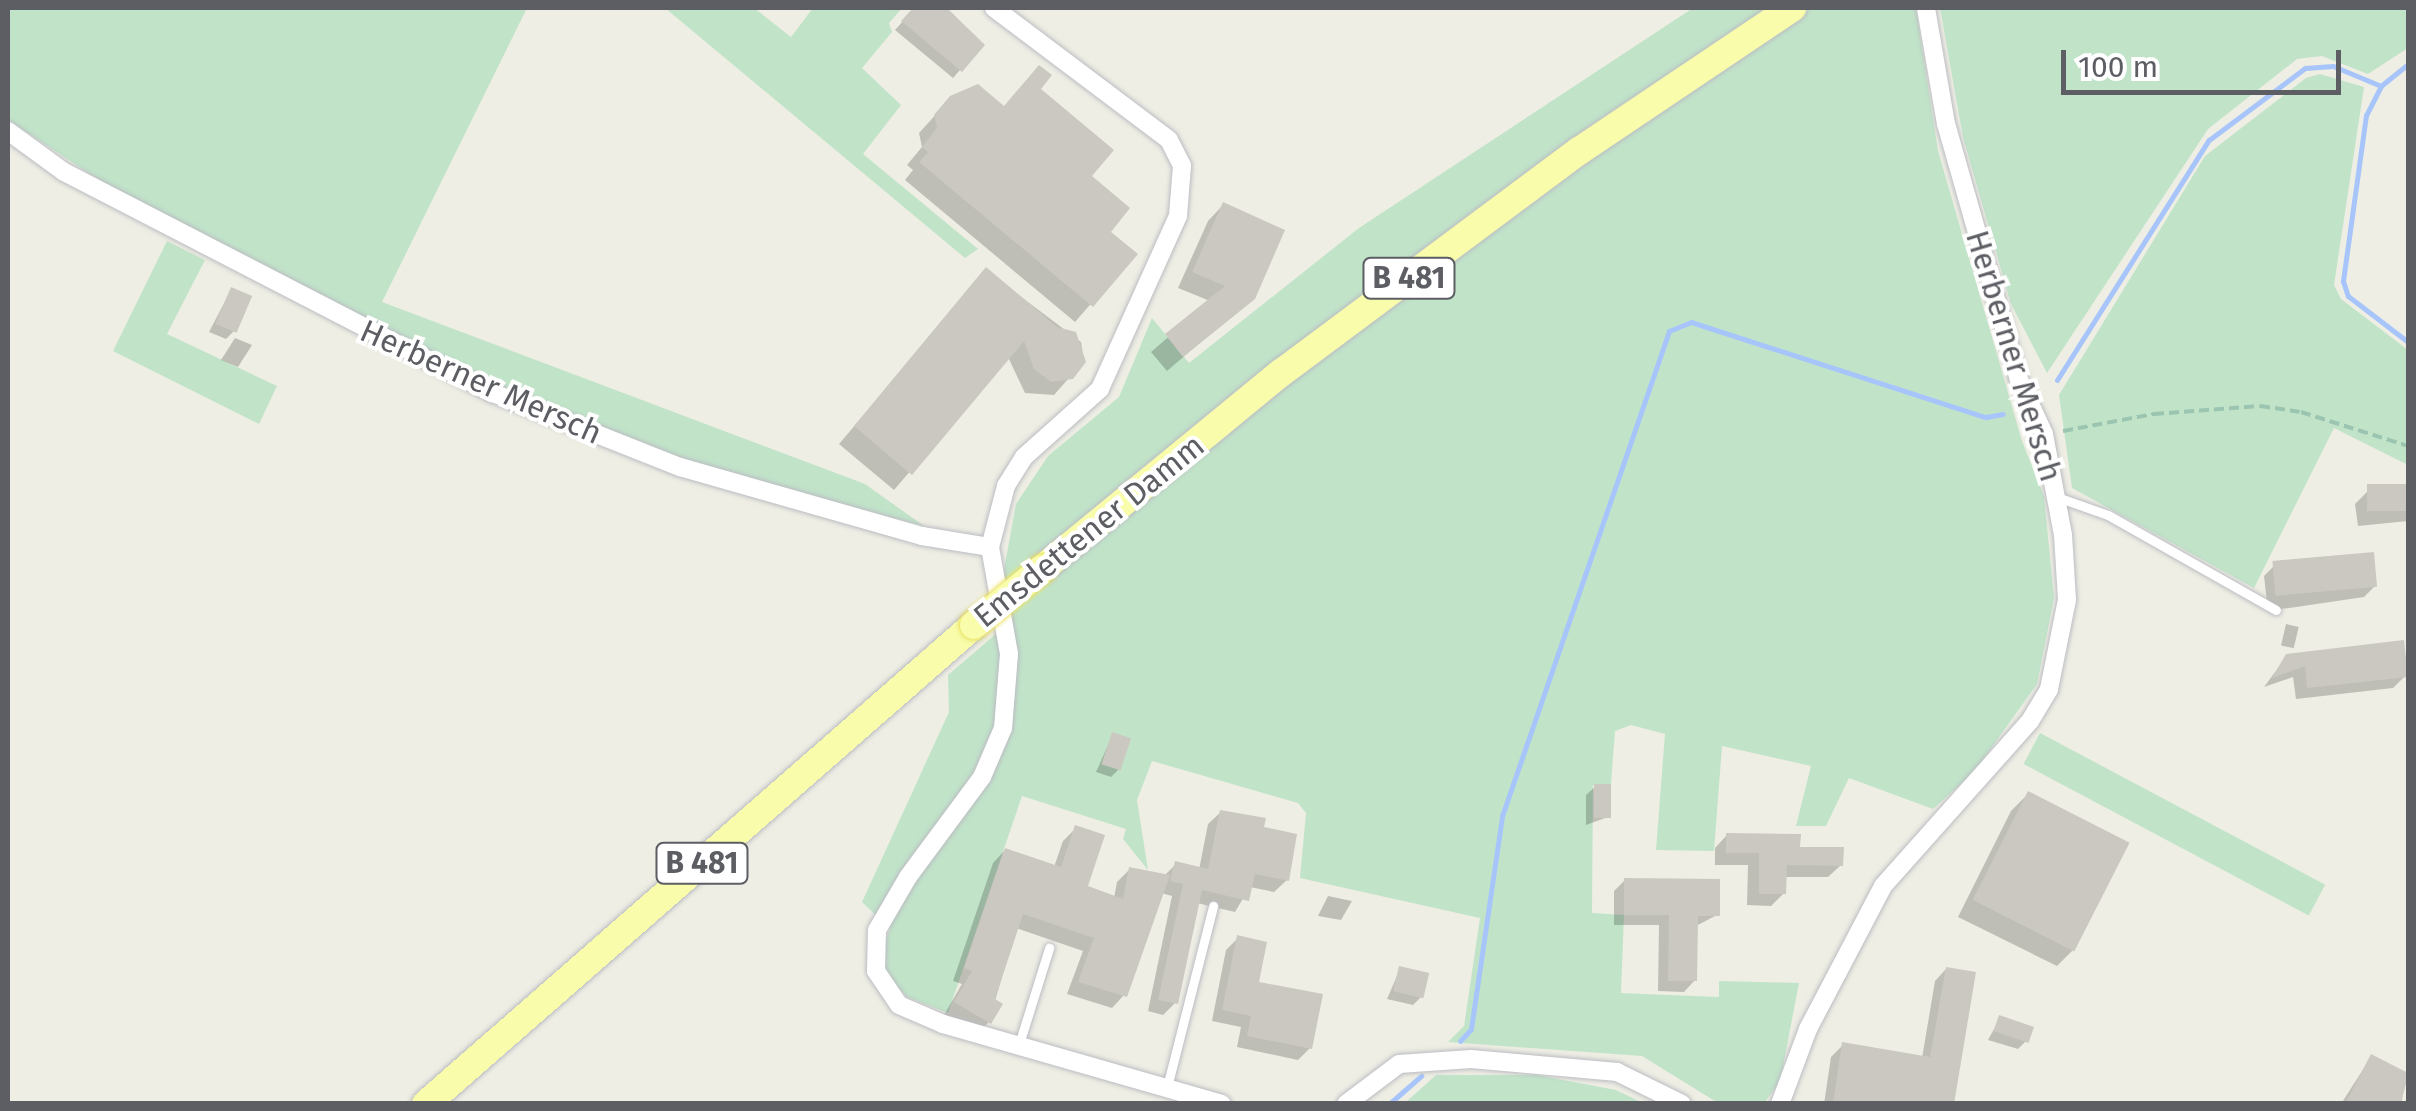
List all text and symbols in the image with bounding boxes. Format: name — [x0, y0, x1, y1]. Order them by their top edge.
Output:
scale bar — [2066, 30, 2346, 92]
text: 100 m — [2078, 49, 2158, 85]
street label: Herberner Mersch — [1958, 226, 2070, 486]
road number: B 481 — [1362, 253, 1456, 303]
street label: Herberner Mersch — [354, 311, 608, 453]
street label: Emsdettener Damm — [966, 426, 1212, 636]
road number: B 481 — [654, 838, 750, 888]

